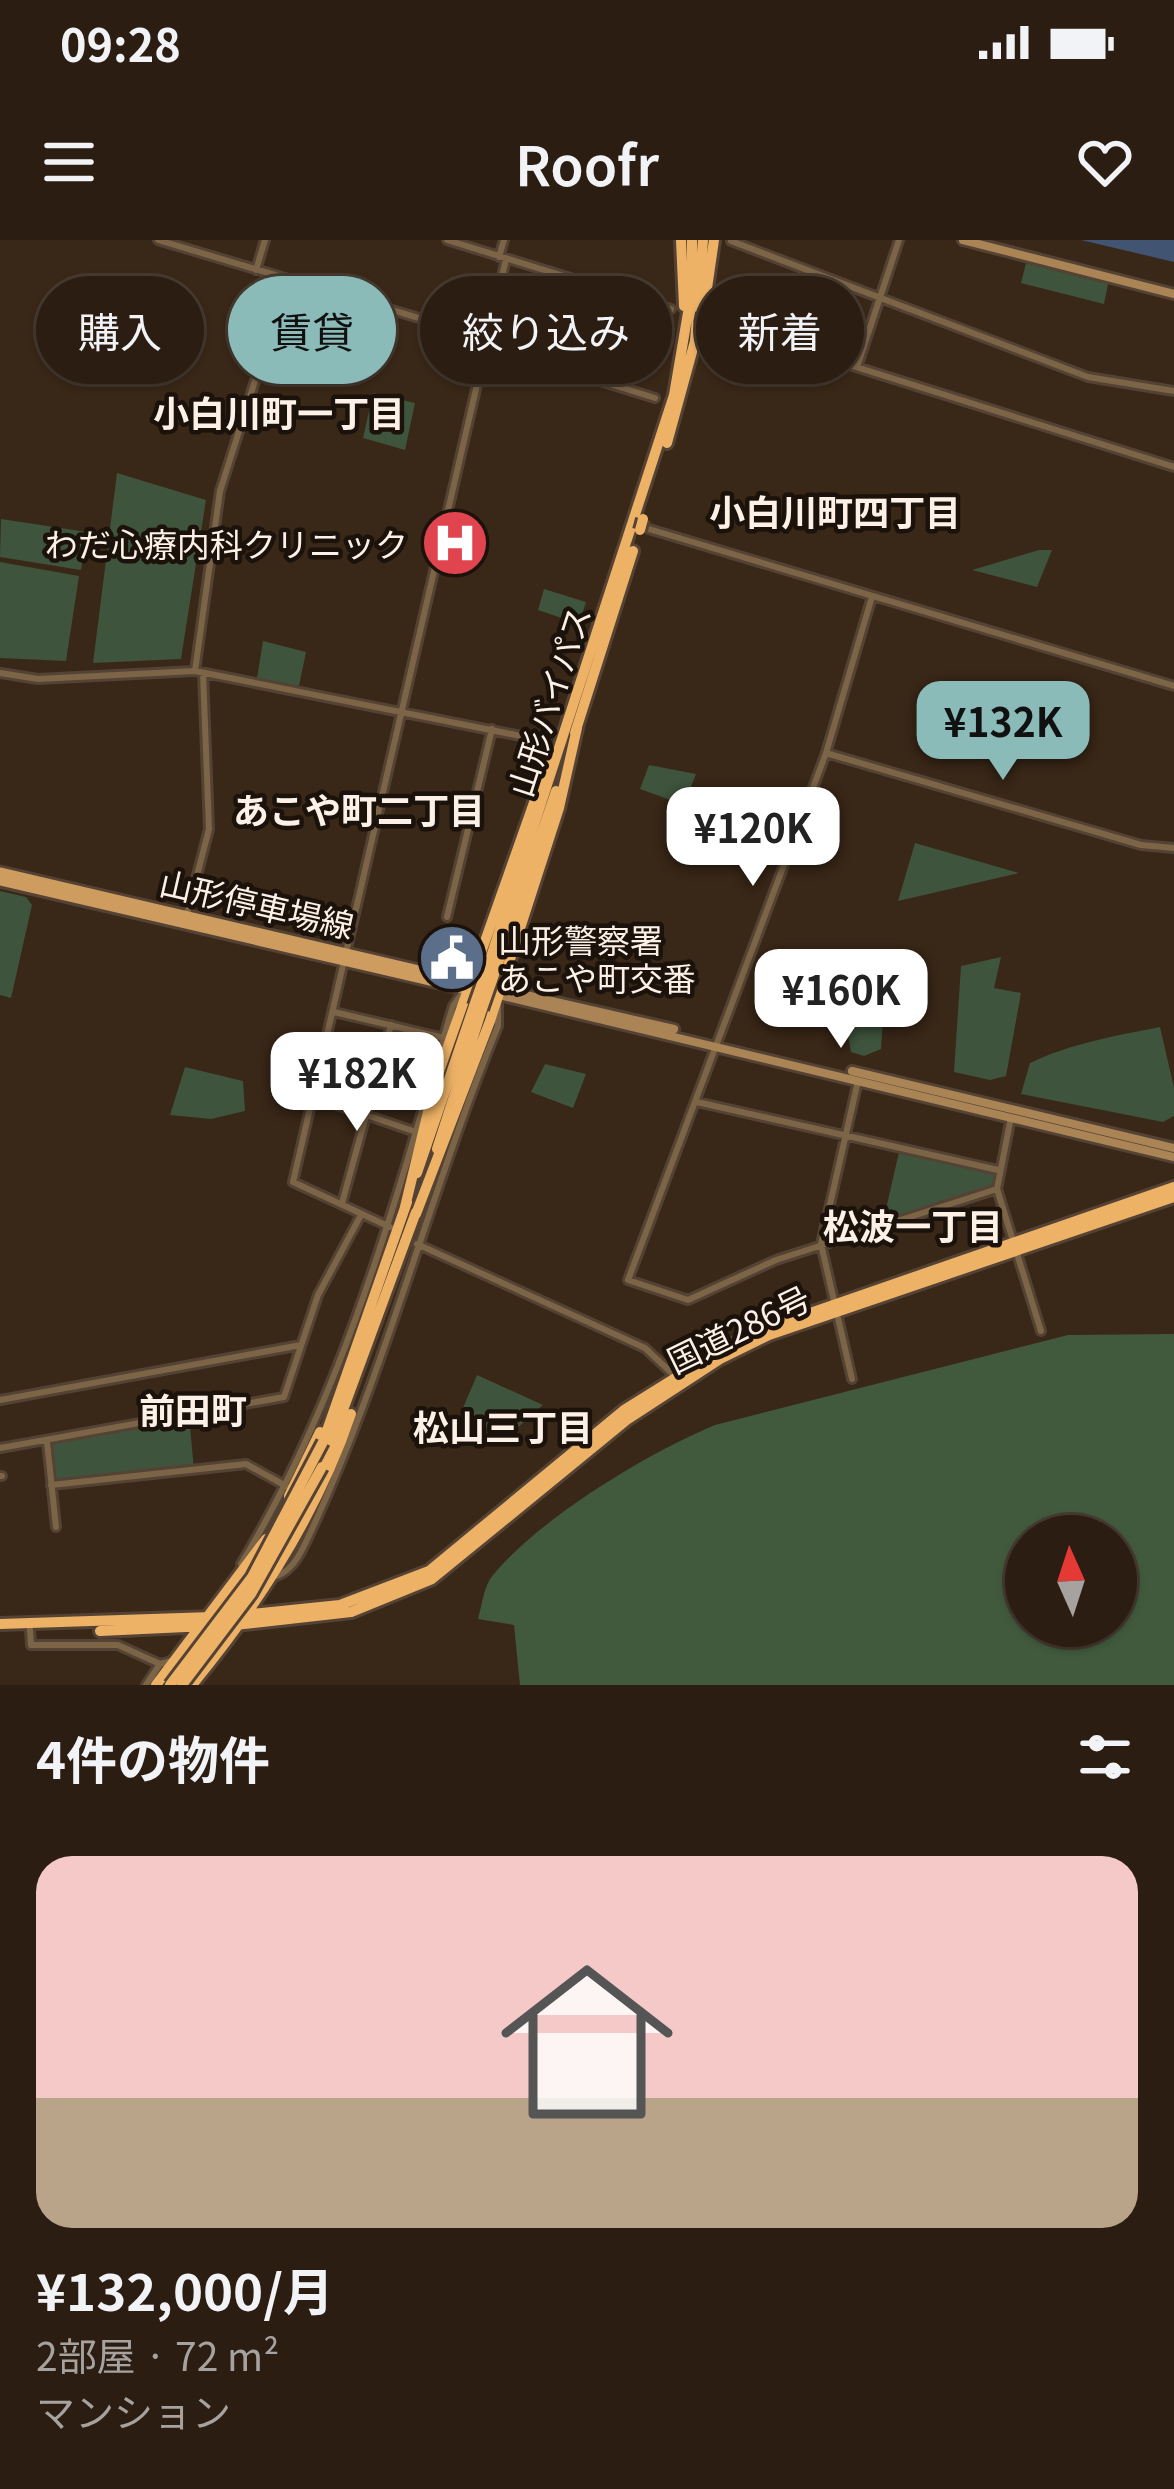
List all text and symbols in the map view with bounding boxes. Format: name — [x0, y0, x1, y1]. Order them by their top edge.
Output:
text: 09:28 — [60, 10, 181, 75]
text: Roofr — [515, 123, 659, 202]
icon: menu — [36, 129, 102, 195]
icon: heart — [1072, 129, 1138, 195]
chip: 購入 — [36, 276, 204, 384]
chip: 賃貸 — [228, 276, 396, 384]
chip: 絞り込み — [420, 276, 672, 384]
chip: 新着 — [696, 276, 864, 384]
district label: 小白川町一丁目 — [153, 385, 405, 437]
district label: 小白川町四丁目 — [709, 484, 961, 536]
hospital icon: わだ心療内科クリニック — [420, 508, 490, 578]
place label: わだ心療内科クリニック — [45, 519, 408, 567]
street label: 山形バイパス — [495, 600, 601, 802]
pin: ¥132K — [919, 681, 1087, 783]
text: ¥132K — [944, 692, 1062, 748]
district label: あこや町二丁目 — [233, 782, 485, 834]
pin: ¥120K — [669, 787, 837, 889]
text: ¥120K — [694, 798, 812, 854]
street label: 山形停車場線 — [155, 857, 359, 949]
place label: 山形警察署 あこや町交番 — [498, 915, 696, 1001]
public building icon: 山形警察署 あこや町交番 — [417, 923, 487, 993]
pin: ¥160K — [757, 949, 925, 1051]
text: ¥160K — [782, 960, 900, 1016]
pin: ¥182K — [273, 1032, 441, 1134]
text: ¥182K — [298, 1043, 416, 1099]
district label: 松波一丁目 — [823, 1198, 1003, 1250]
street label: 国道286号 — [658, 1273, 818, 1383]
district label: 前田町 — [139, 1382, 247, 1434]
district label: 松山三丁目 — [413, 1399, 593, 1451]
north arrow — [1005, 1515, 1137, 1647]
map controls — [1005, 1515, 1137, 1647]
text: 4件の物件 — [36, 1720, 270, 1794]
icon: filters — [1072, 1724, 1138, 1790]
icon: home — [479, 1934, 695, 2150]
text: ¥132,000/月 — [36, 2252, 334, 2326]
text: 2部屋 · 72 m² — [36, 2326, 279, 2382]
text: マンション — [36, 2382, 231, 2438]

